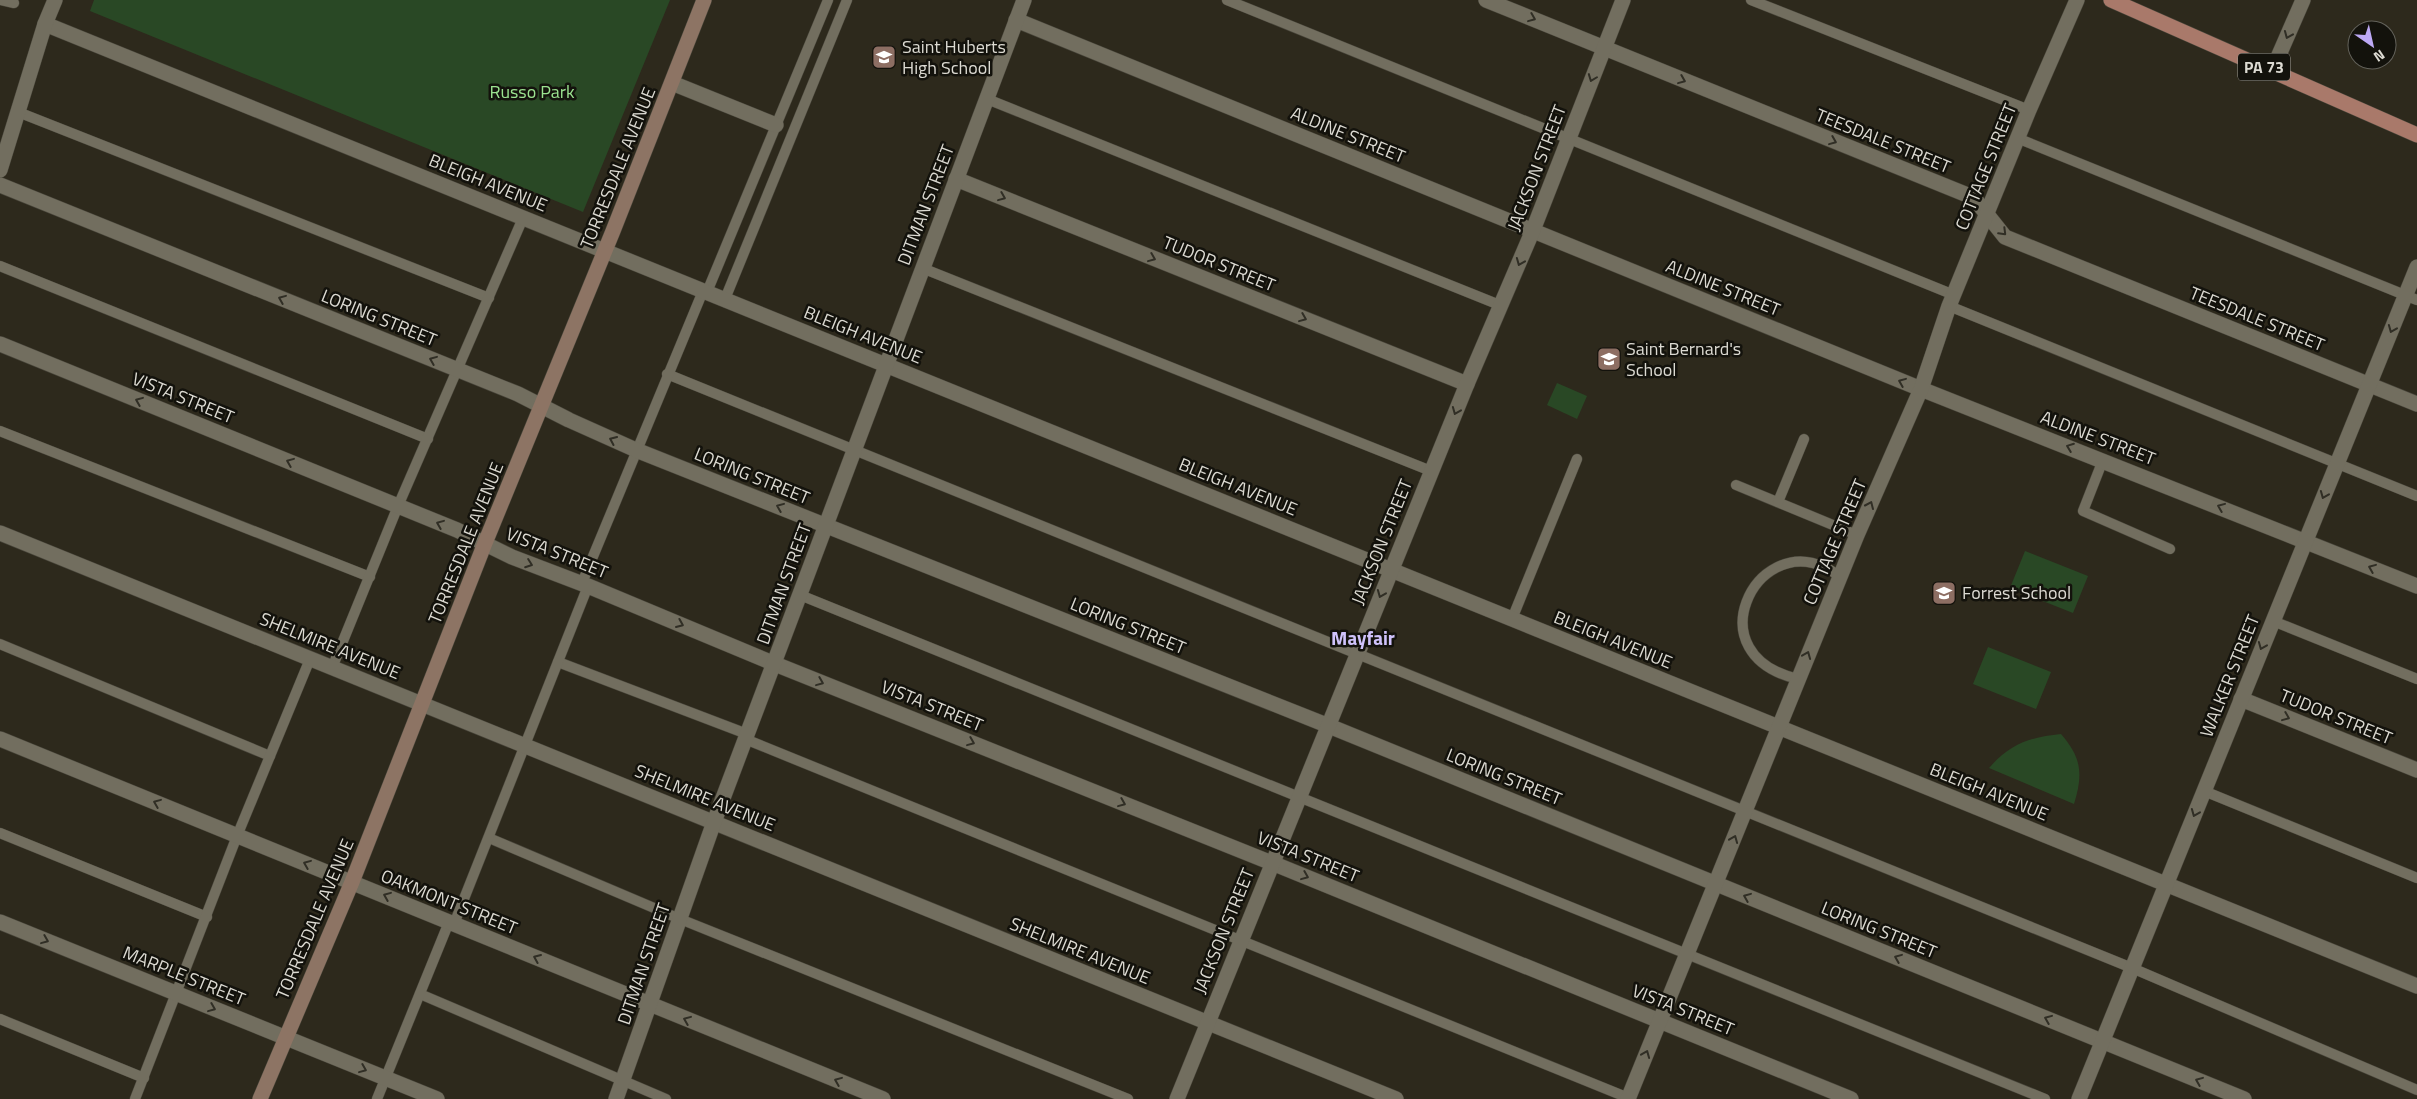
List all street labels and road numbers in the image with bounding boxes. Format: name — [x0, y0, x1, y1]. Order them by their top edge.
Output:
road number: PA 73 — [2238, 54, 2290, 80]
street label: TORRESDALE AVENUE — [573, 83, 662, 253]
street label: ALDINE STREET — [1287, 99, 1410, 170]
street label: COTTAGE STREET — [1948, 99, 2023, 234]
street label: JACKSON STREET — [1500, 100, 1573, 235]
street label: TEESDALE STREET — [1812, 101, 1955, 180]
street label: DITMAN STREET — [890, 140, 961, 269]
street label: BLEIGH AVENUE — [425, 146, 552, 219]
street label: TUDOR STREET — [1159, 229, 1280, 299]
street label: ALDINE STREET — [1662, 252, 1785, 323]
street label: TEESDALE STREET — [2186, 279, 2329, 358]
street label: LORING STREET — [317, 282, 442, 353]
street label: BLEIGH AVENUE — [800, 298, 927, 371]
street label: VISTA STREET — [128, 365, 239, 430]
street label: ALDINE STREET — [2037, 403, 2160, 472]
street label: LORING STREET — [690, 440, 815, 511]
street label: BLEIGH AVENUE — [1175, 450, 1302, 523]
street label: TORRESDALE AVENUE — [421, 458, 510, 628]
street label: COTTAGE STREET — [1796, 474, 1873, 609]
street label: JACKSON STREET — [1344, 475, 1419, 609]
street label: DITMAN STREET — [749, 519, 818, 648]
street label: VISTA STREET — [502, 520, 613, 585]
street label: LORING STREET — [1066, 590, 1191, 661]
street label: BLEIGH AVENUE — [1550, 603, 1677, 676]
street label: SHELMIRE AVENUE — [256, 605, 405, 686]
street label: WALKER STREET — [2193, 610, 2267, 741]
street label: VISTA STREET — [877, 673, 988, 738]
street label: TUDOR STREET — [2276, 682, 2397, 752]
street label: LORING STREET — [1442, 741, 1567, 812]
street label: BLEIGH AVENUE — [1926, 755, 2053, 828]
street label: SHELMIRE AVENUE — [631, 757, 780, 838]
street label: VISTA STREET — [1253, 824, 1364, 889]
street label: TORRESDALE AVENUE — [269, 834, 361, 1003]
street label: OAKMONT STREET — [377, 862, 522, 941]
street label: JACKSON STREET — [1186, 864, 1261, 998]
street label: LORING STREET — [1817, 894, 1942, 965]
street label: DITMAN STREET — [610, 899, 677, 1028]
street label: SHELMIRE AVENUE — [1006, 910, 1155, 991]
street label: MARPLE STREET — [119, 939, 250, 1013]
street label: VISTA STREET — [1628, 977, 1739, 1042]

